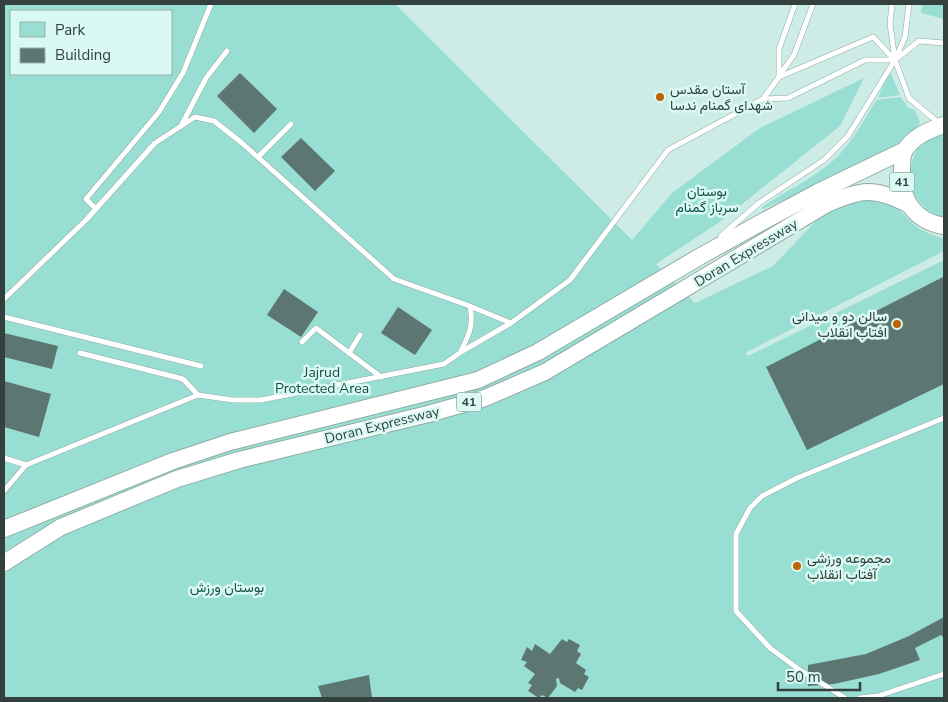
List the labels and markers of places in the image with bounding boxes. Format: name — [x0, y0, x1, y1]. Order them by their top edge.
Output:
place label: آستان مقدس شهدای گمنام ندسا — [670, 80, 773, 115]
marker: آستان مقدس شهدای گمنام ندسا — [654, 91, 666, 103]
place label: سالن دو و میدانی افتاب انقلاب — [792, 307, 887, 342]
marker: سالن دو و میدانی افتاب انقلاب — [891, 318, 903, 330]
place label: مجموعه ورزشی آفتاب انقلاب — [807, 549, 891, 584]
marker: مجموعه ورزشی آفتاب انقلاب — [791, 560, 803, 572]

